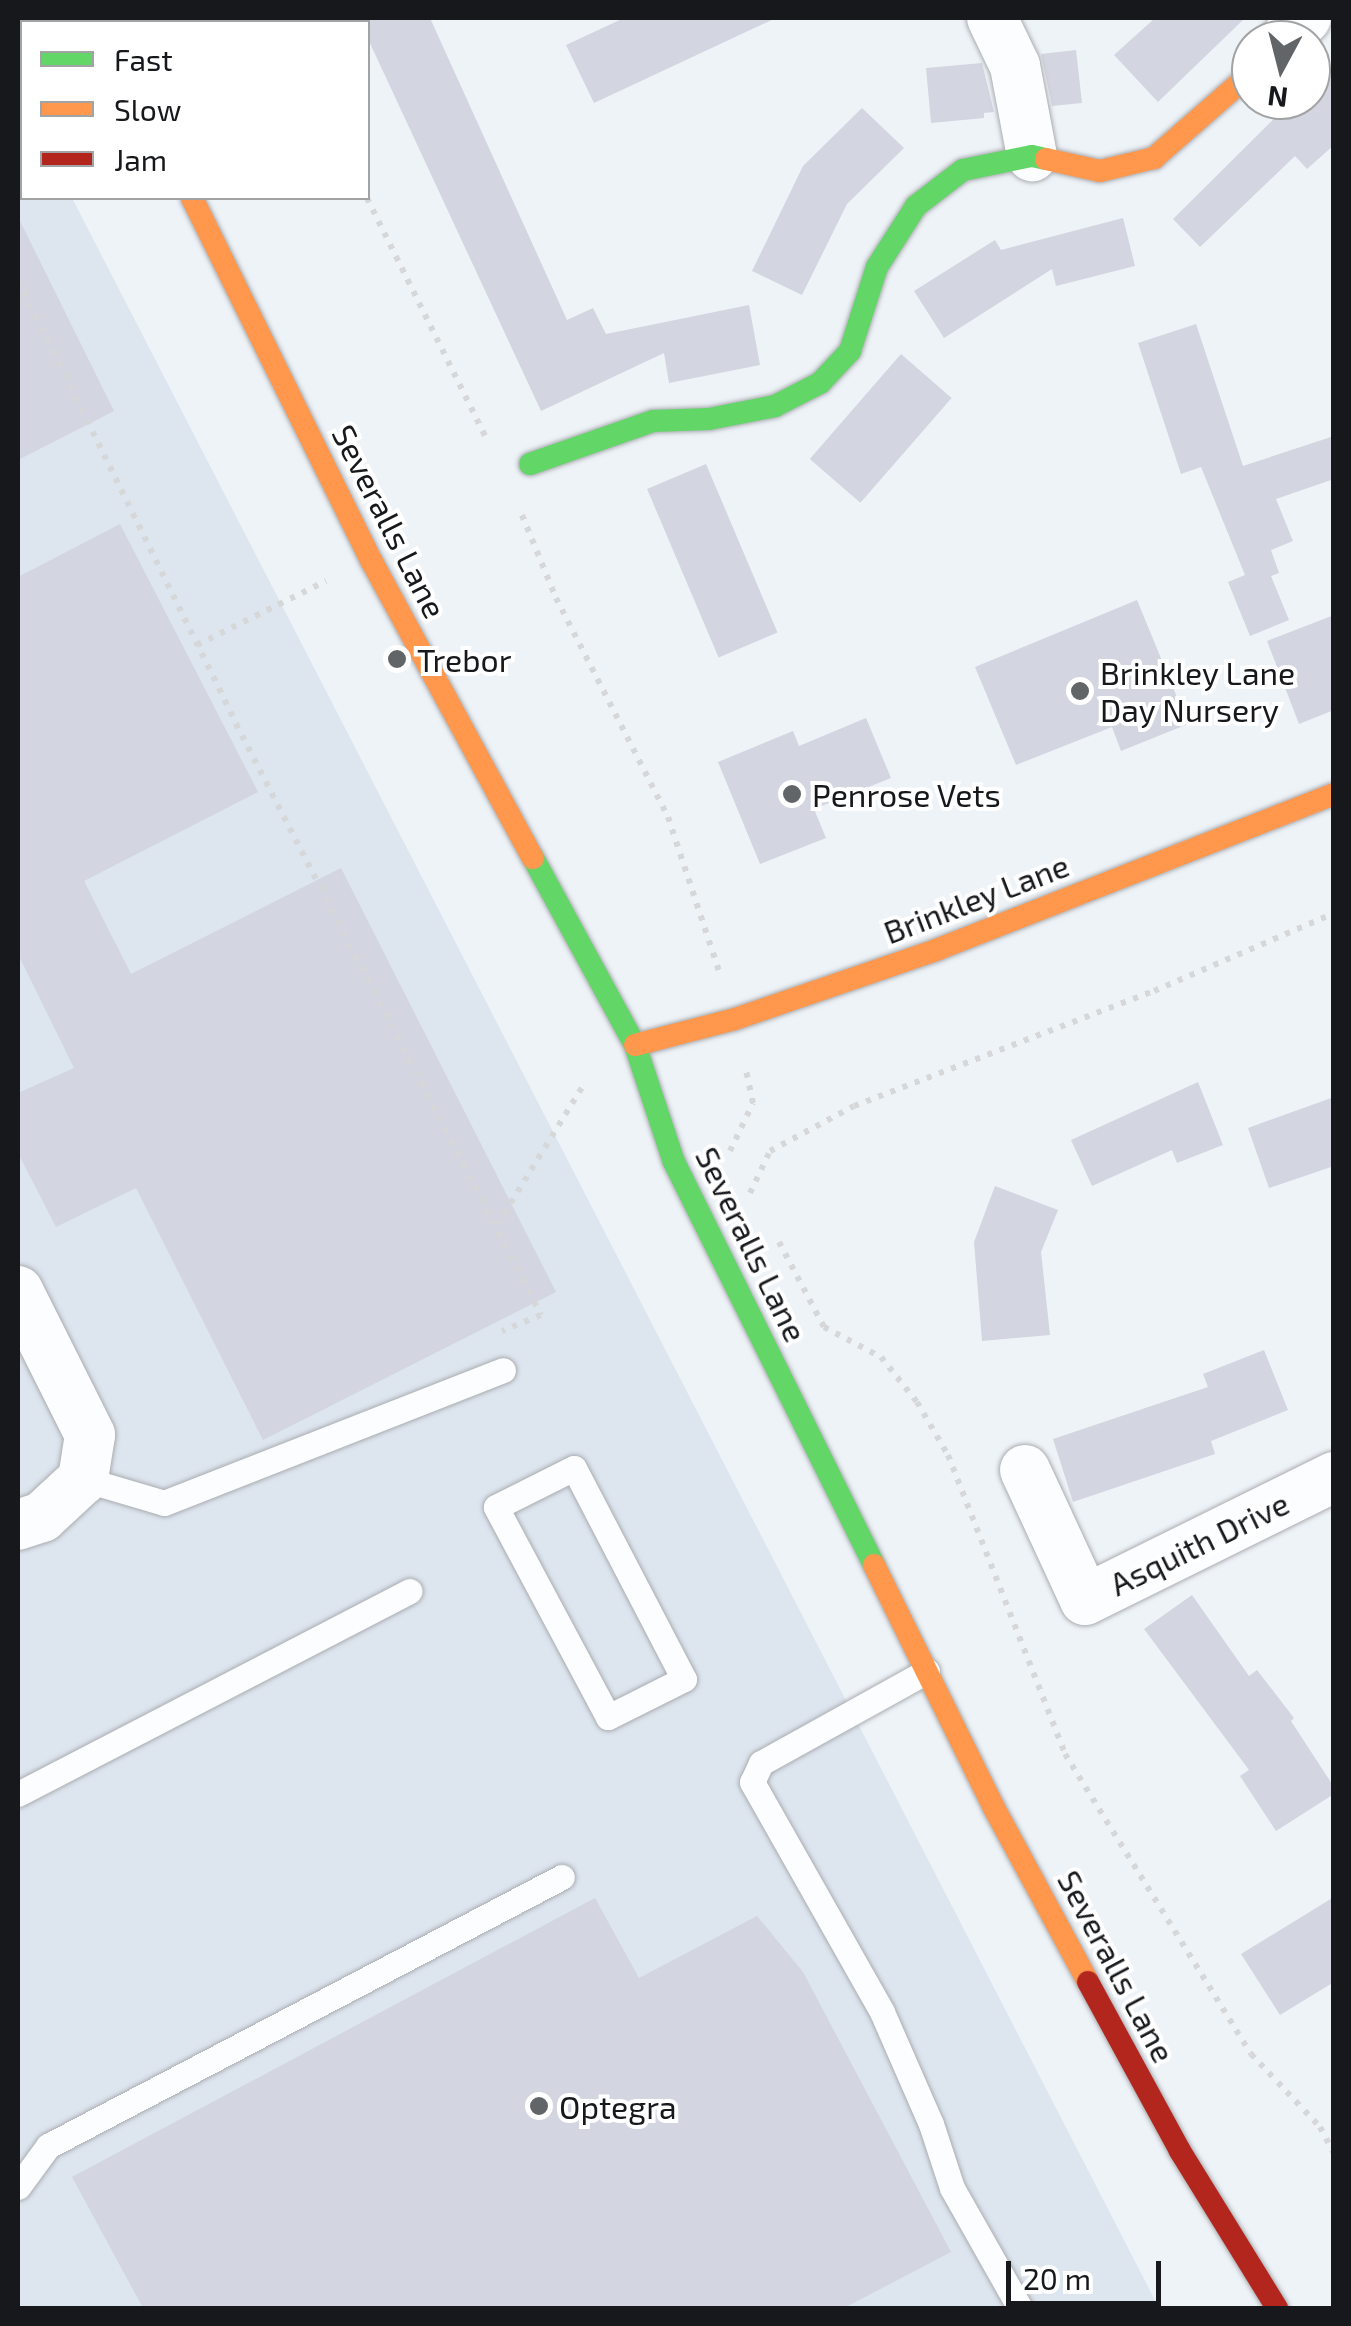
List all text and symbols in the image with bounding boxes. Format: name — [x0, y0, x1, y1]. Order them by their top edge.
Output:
legend — [20, 20, 370, 200]
north arrow — [1231, 20, 1331, 120]
text: Fast — [114, 41, 173, 77]
text: N — [1265, 80, 1290, 116]
text: Slow — [114, 91, 181, 127]
text: Jam — [114, 141, 167, 177]
street label: Severalls Lane — [325, 418, 455, 624]
place label: Trebor — [417, 640, 511, 678]
marker: Trebor — [386, 648, 408, 670]
place label: Brinkley Lane Day Nursery — [1100, 654, 1296, 729]
marker: Brinkley Lane Day Nursery — [1069, 680, 1091, 702]
place label: Penrose Vets — [812, 775, 1002, 813]
marker: Penrose Vets — [781, 783, 803, 805]
street label: Brinkley Lane — [878, 845, 1074, 951]
street label: Severalls Lane — [688, 1140, 816, 1348]
street label: Asquith Drive — [1103, 1483, 1295, 1603]
street label: Severalls Lane — [1050, 1864, 1184, 2068]
place label: Optegra — [559, 2087, 677, 2125]
marker: Optegra — [528, 2095, 550, 2117]
scale bar — [1011, 2241, 1166, 2303]
text: 20 m — [1023, 2260, 1091, 2296]

